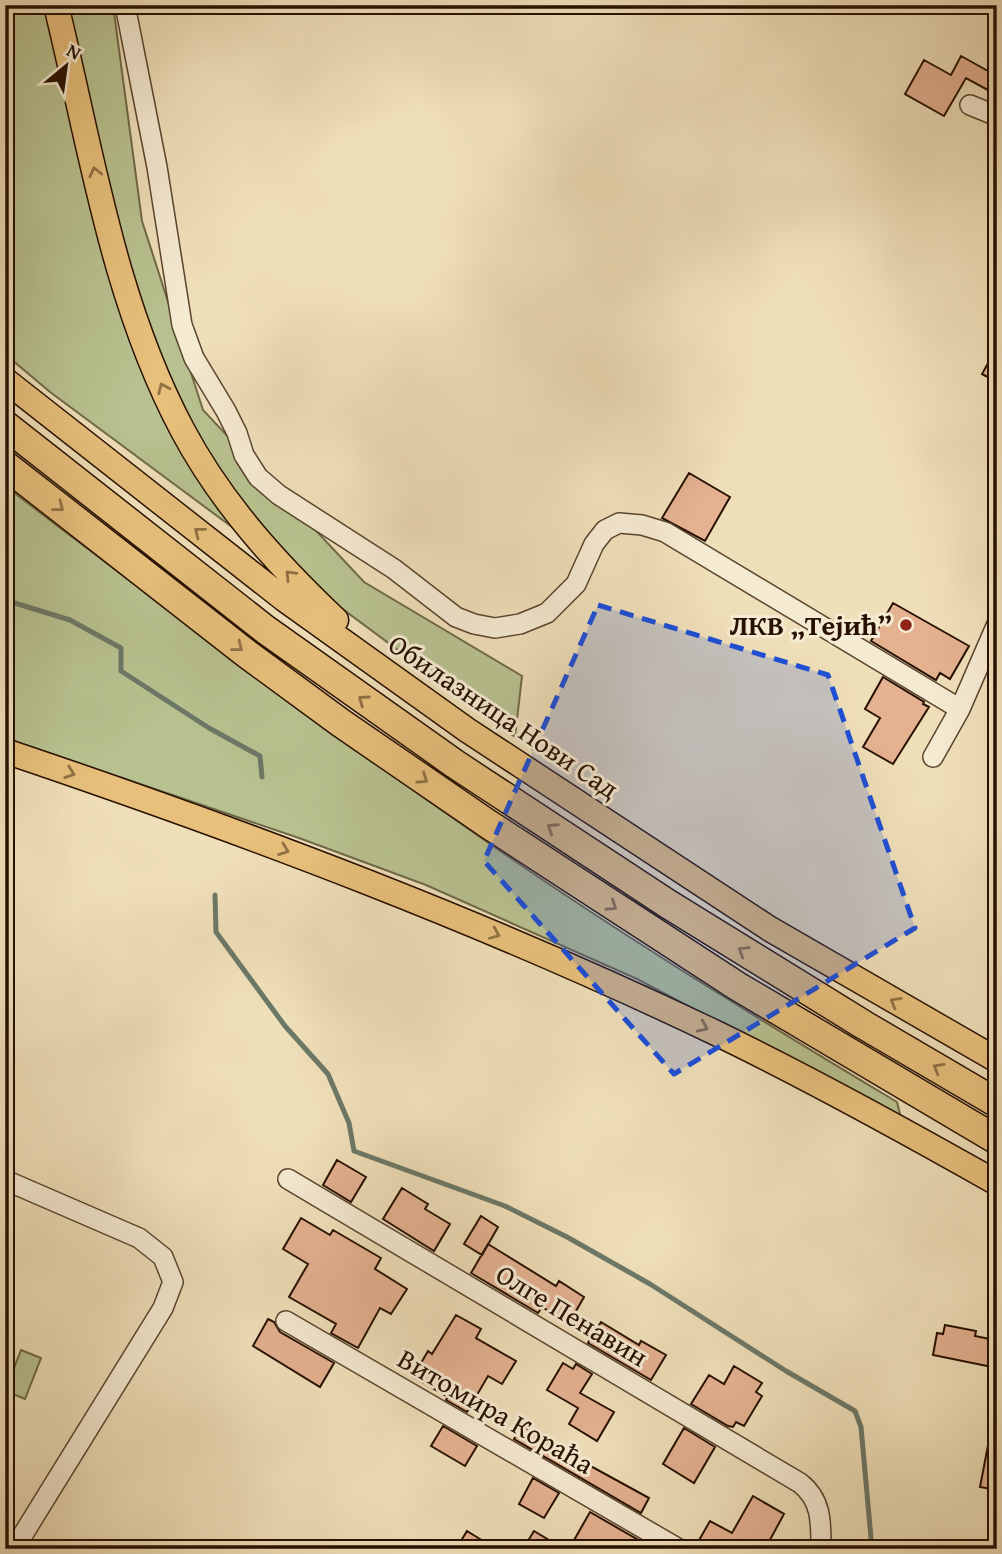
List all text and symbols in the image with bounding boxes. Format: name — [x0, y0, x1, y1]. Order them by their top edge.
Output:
north arrow — [32, 32, 102, 102]
text: N — [62, 36, 87, 67]
one-way arrow — [89, 166, 103, 178]
one-way arrow — [157, 383, 171, 396]
one-way arrow — [51, 499, 64, 512]
one-way arrow — [194, 528, 206, 541]
one-way arrow — [285, 571, 298, 584]
place label: ЛКВ „Тејић” — [730, 604, 892, 645]
marker: ЛКВ „Тејић” — [898, 617, 914, 633]
street label: Обилазница Нови Сад — [381, 623, 628, 808]
one-way arrow — [231, 638, 243, 651]
one-way arrow — [358, 696, 371, 708]
one-way arrow — [63, 765, 76, 779]
one-way arrow — [415, 771, 428, 783]
one-way arrow — [546, 823, 559, 836]
one-way arrow — [278, 841, 290, 855]
one-way arrow — [605, 897, 618, 910]
one-way arrow — [488, 926, 500, 940]
one-way arrow — [738, 946, 751, 959]
one-way arrow — [890, 997, 902, 1010]
one-way arrow — [696, 1019, 708, 1033]
one-way arrow — [932, 1063, 945, 1076]
street label: Олге Пенавин — [488, 1253, 656, 1376]
street label: Витомира Кораћа — [390, 1338, 603, 1484]

